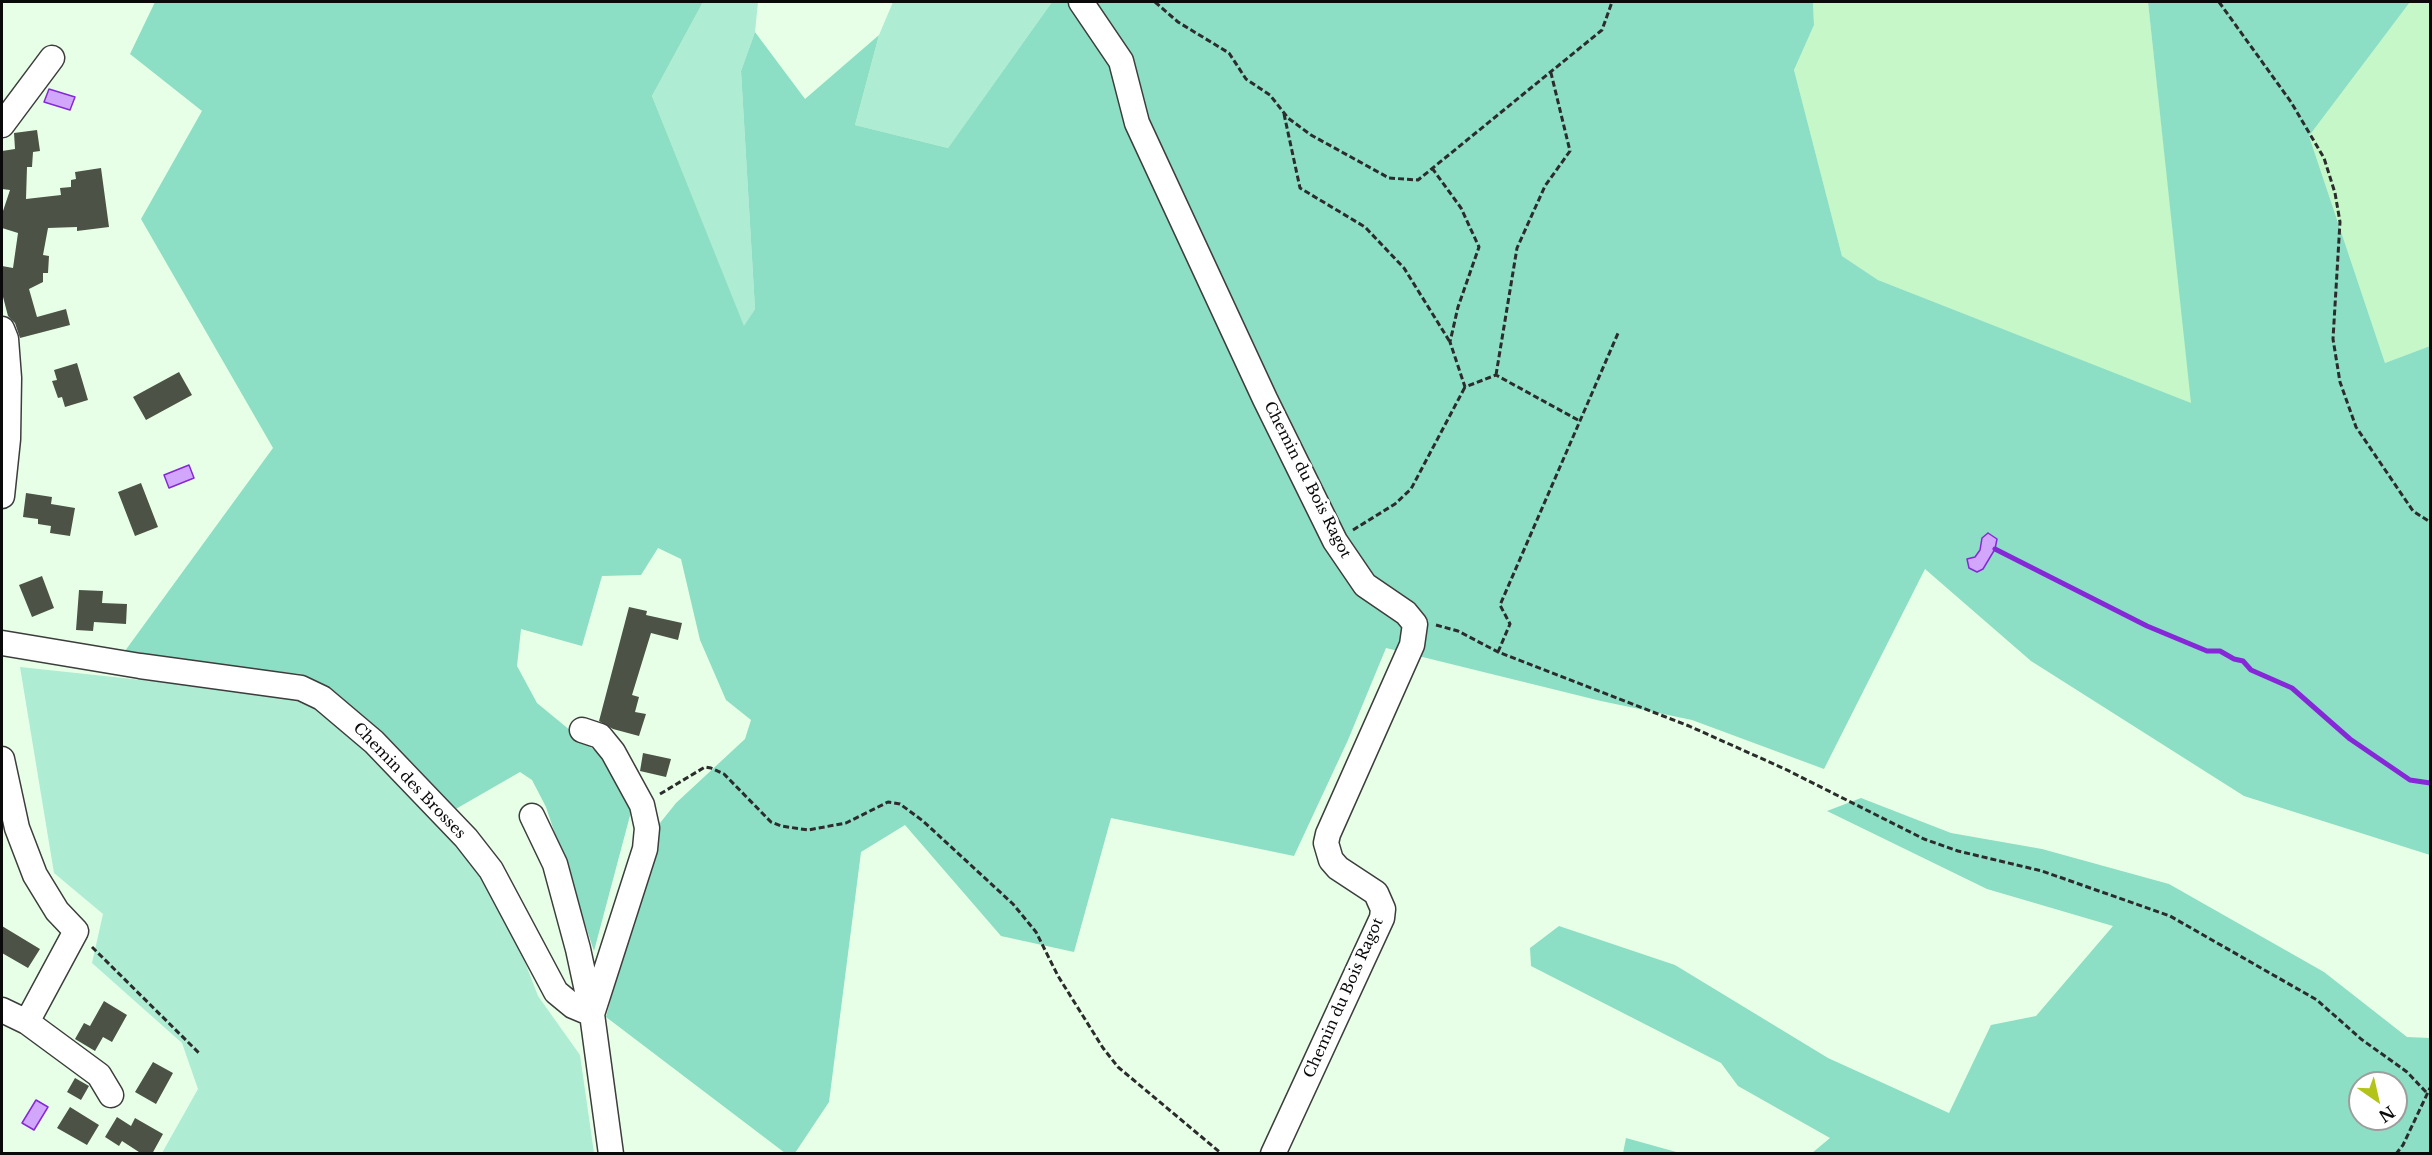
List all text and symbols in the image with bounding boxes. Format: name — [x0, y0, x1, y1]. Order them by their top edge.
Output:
street label: Chemin du Bois Ragot — [1260, 399, 1354, 561]
street label: Chemin des Brosses — [349, 719, 469, 843]
street label: Chemin du Bois Ragot — [1301, 915, 1387, 1081]
north arrow — [2348, 1071, 2408, 1131]
text: N — [2375, 1102, 2399, 1127]

